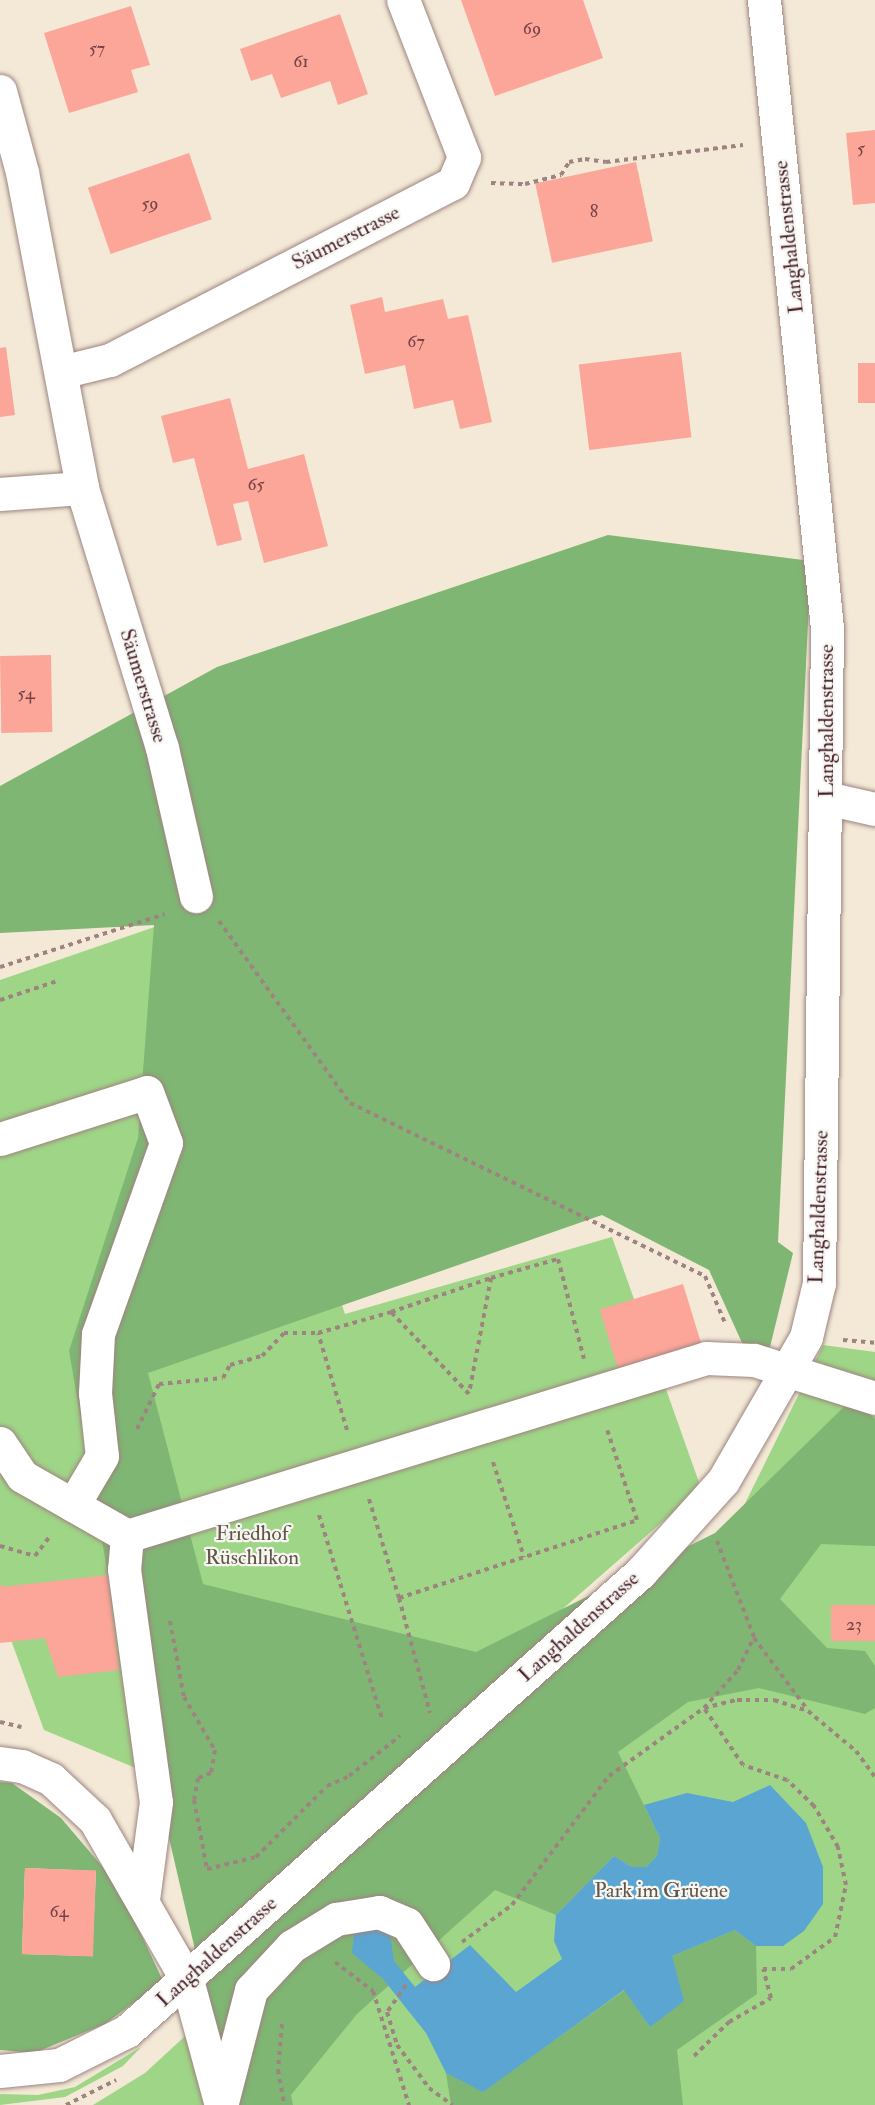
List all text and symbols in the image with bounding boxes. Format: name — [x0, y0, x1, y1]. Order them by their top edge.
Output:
house number: 69 — [523, 18, 541, 40]
house number: 57 — [89, 38, 105, 60]
house number: 61 — [293, 51, 309, 73]
house number: 5 — [857, 138, 865, 160]
street label: Langhaldenstrasse — [768, 159, 810, 315]
house number: 59 — [141, 193, 159, 215]
street label: Säumerstrasse — [288, 200, 404, 276]
house number: 8 — [590, 201, 598, 223]
house number: 67 — [407, 331, 425, 353]
house number: 65 — [248, 474, 264, 496]
street label: Säumerstrasse — [114, 626, 172, 746]
street label: Langhaldenstrasse — [814, 644, 840, 798]
house number: 54 — [17, 683, 35, 705]
street label: Langhaldenstrasse — [804, 1130, 834, 1284]
park label: Friedhof Rüschlikon — [205, 1521, 299, 1571]
street label: Langhaldenstrasse — [514, 1566, 644, 1688]
house number: 23 — [846, 1614, 862, 1636]
park label: Park im Grüene — [594, 1878, 728, 1904]
street label: Langhaldenstrasse — [152, 1891, 282, 2013]
house number: 64 — [50, 1901, 68, 1923]

